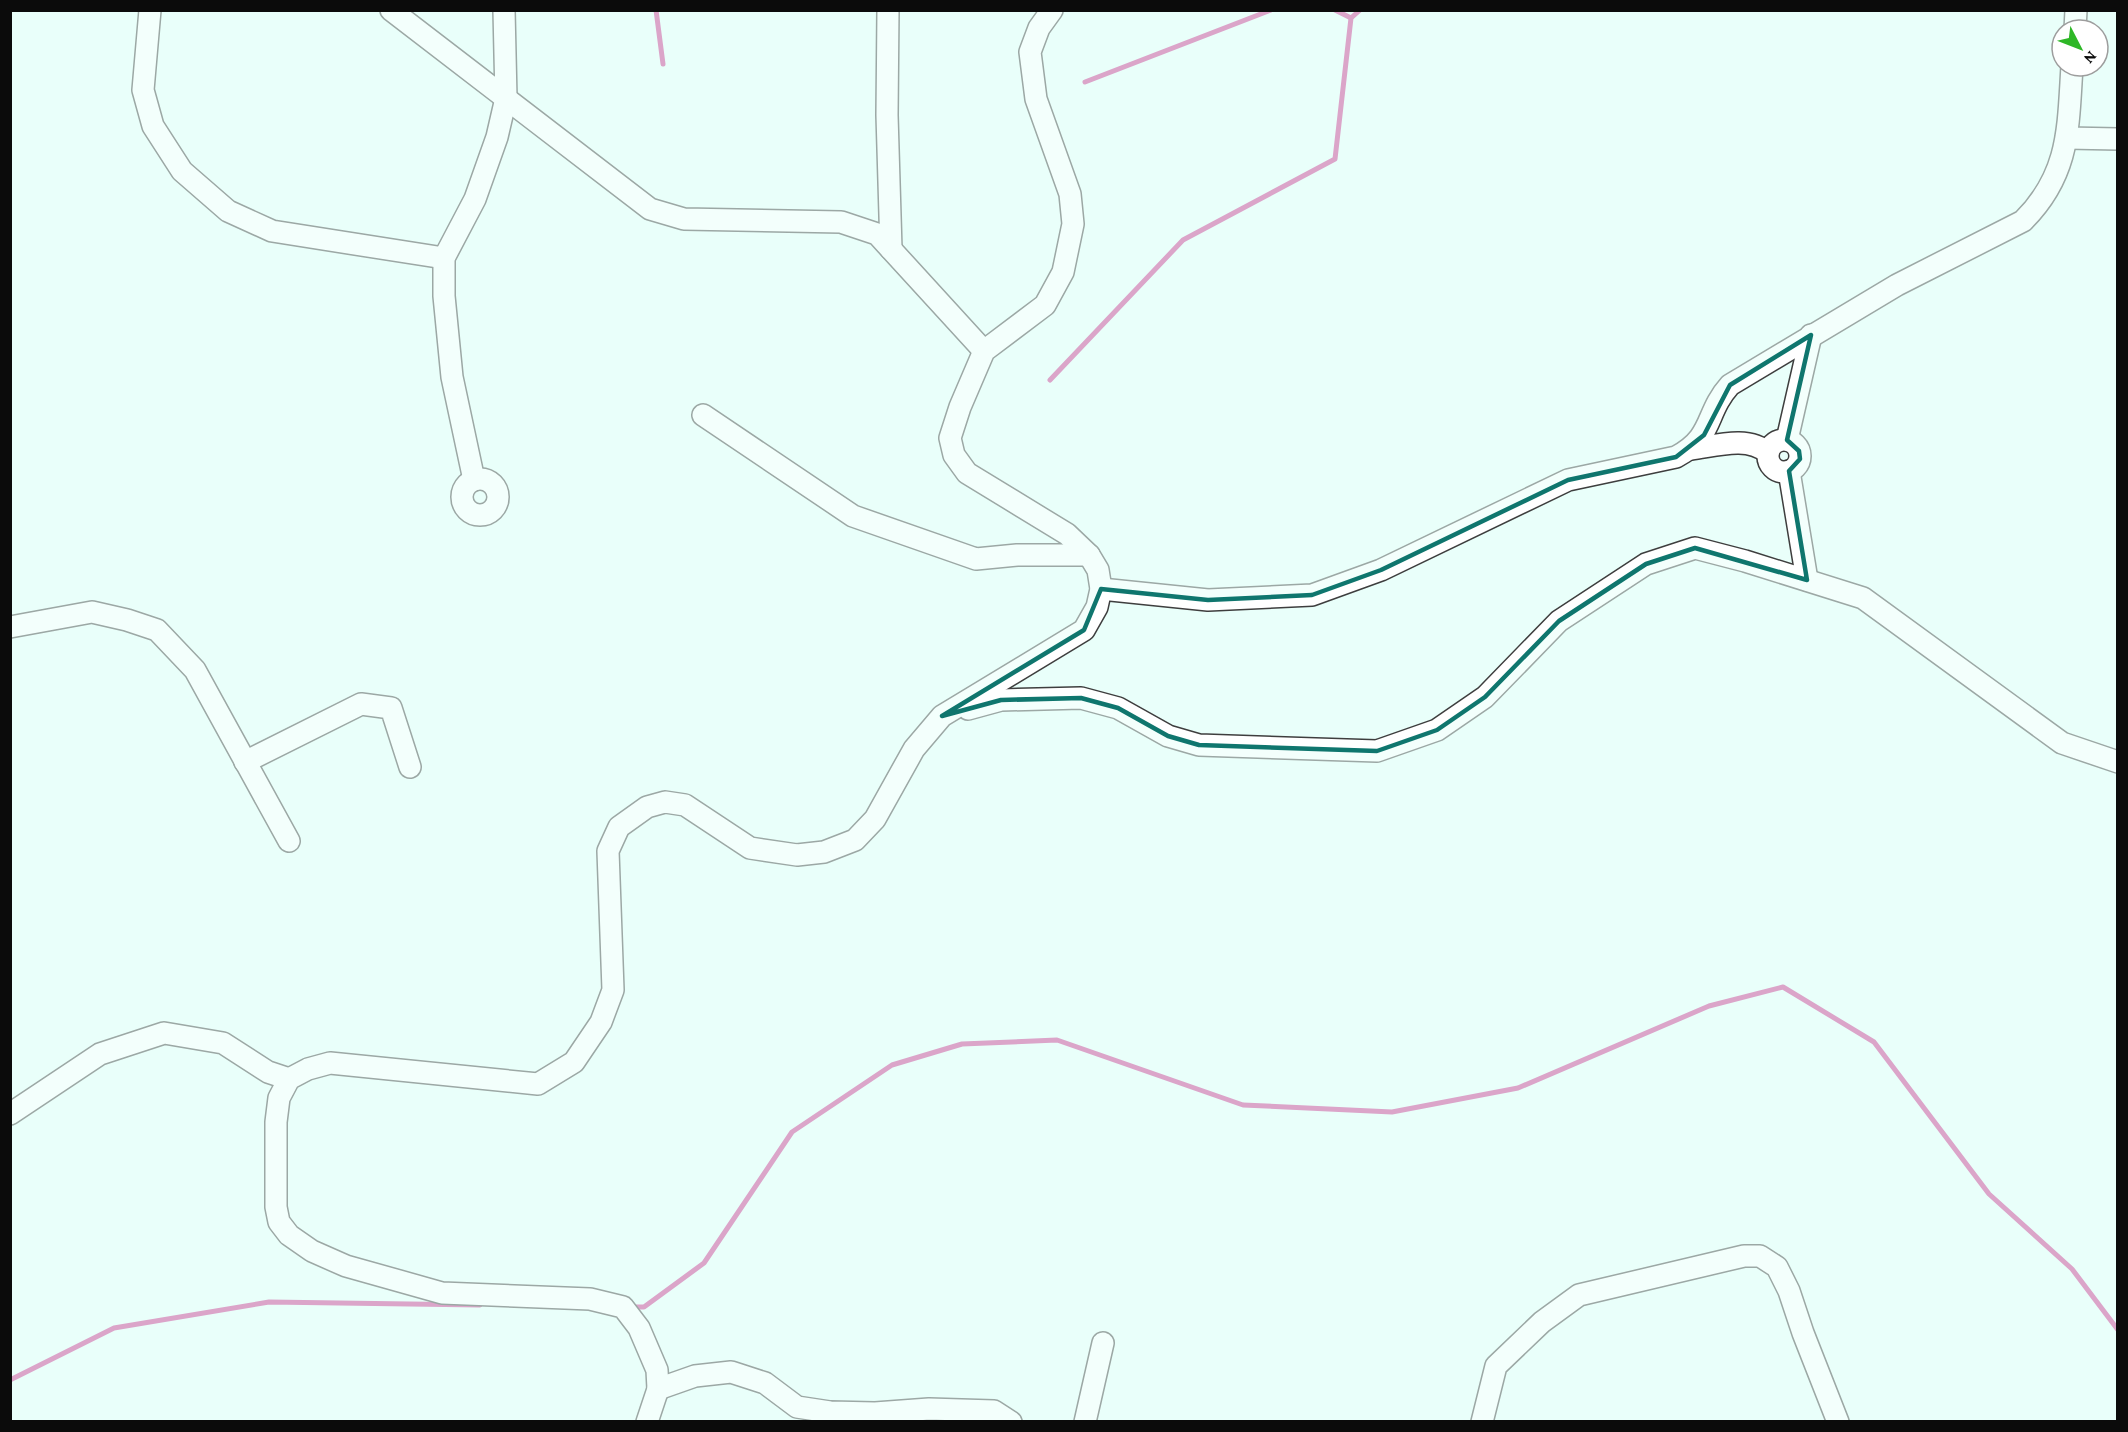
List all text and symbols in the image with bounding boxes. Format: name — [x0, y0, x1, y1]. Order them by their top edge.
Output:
north arrow — [2050, 18, 2110, 78]
text: N — [2081, 48, 2101, 68]

